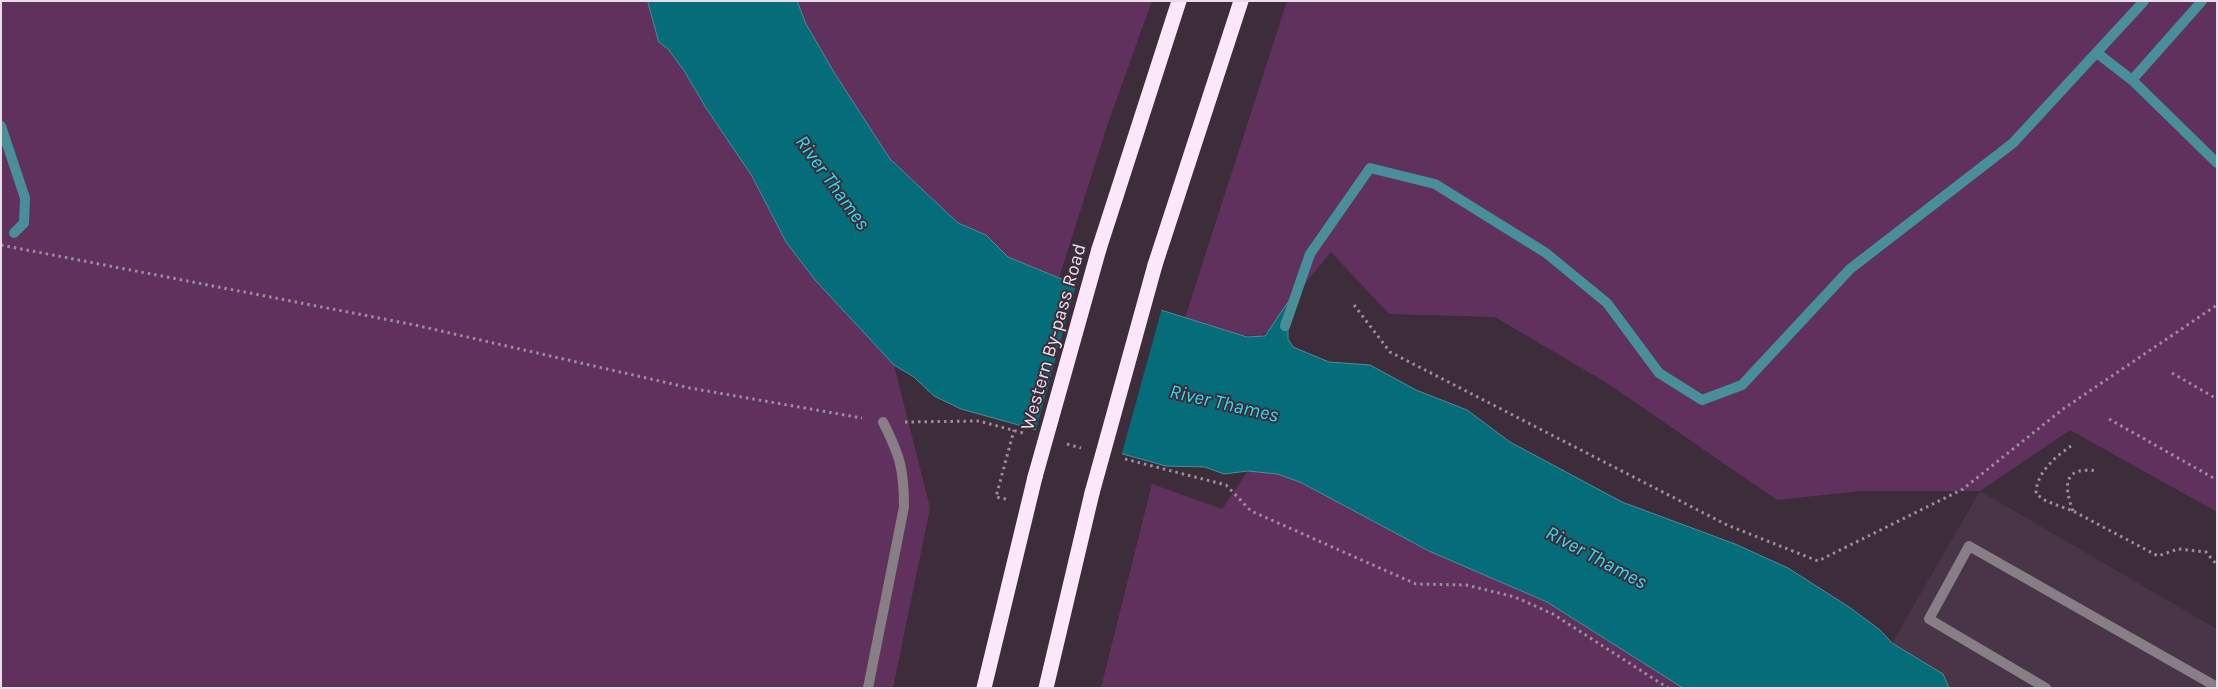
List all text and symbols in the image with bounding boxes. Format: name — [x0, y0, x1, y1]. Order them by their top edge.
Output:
water label: River Thames — [790, 131, 874, 235]
street label: Western By-pass Road — [1016, 241, 1092, 433]
water label: River Thames — [1167, 380, 1281, 428]
water label: River Thames — [1541, 521, 1651, 595]

